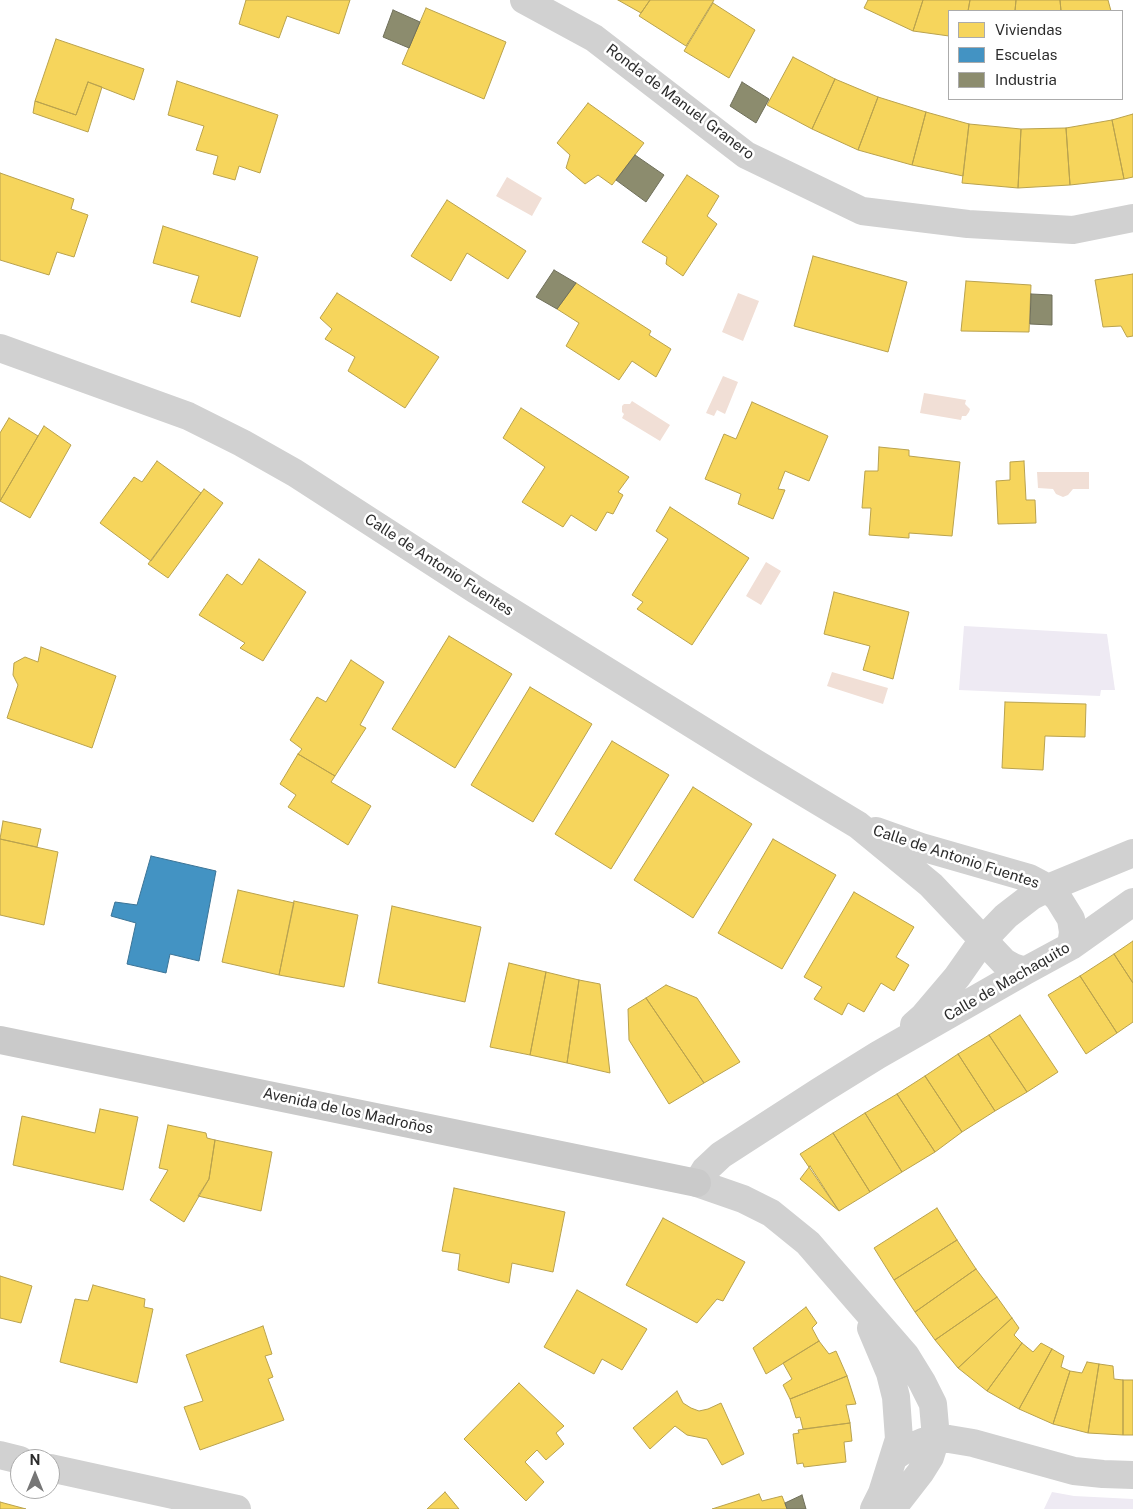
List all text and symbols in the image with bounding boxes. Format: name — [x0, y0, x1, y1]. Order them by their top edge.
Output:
legend — [948, 10, 1123, 100]
text: Viviendas — [995, 21, 1062, 38]
street label: Ronda de Manuel Granero — [602, 40, 758, 164]
text: Escuelas — [995, 46, 1057, 63]
text: Industria — [995, 71, 1057, 88]
street label: Calle de Antonio Fuentes — [361, 510, 517, 620]
street label: Calle de Antonio Fuentes — [871, 822, 1041, 892]
street label: Calle de Machaquito — [941, 939, 1073, 1025]
street label: Avenida de los Madroños — [261, 1084, 435, 1138]
north arrow — [10, 1449, 60, 1499]
text: N — [30, 1452, 40, 1468]

